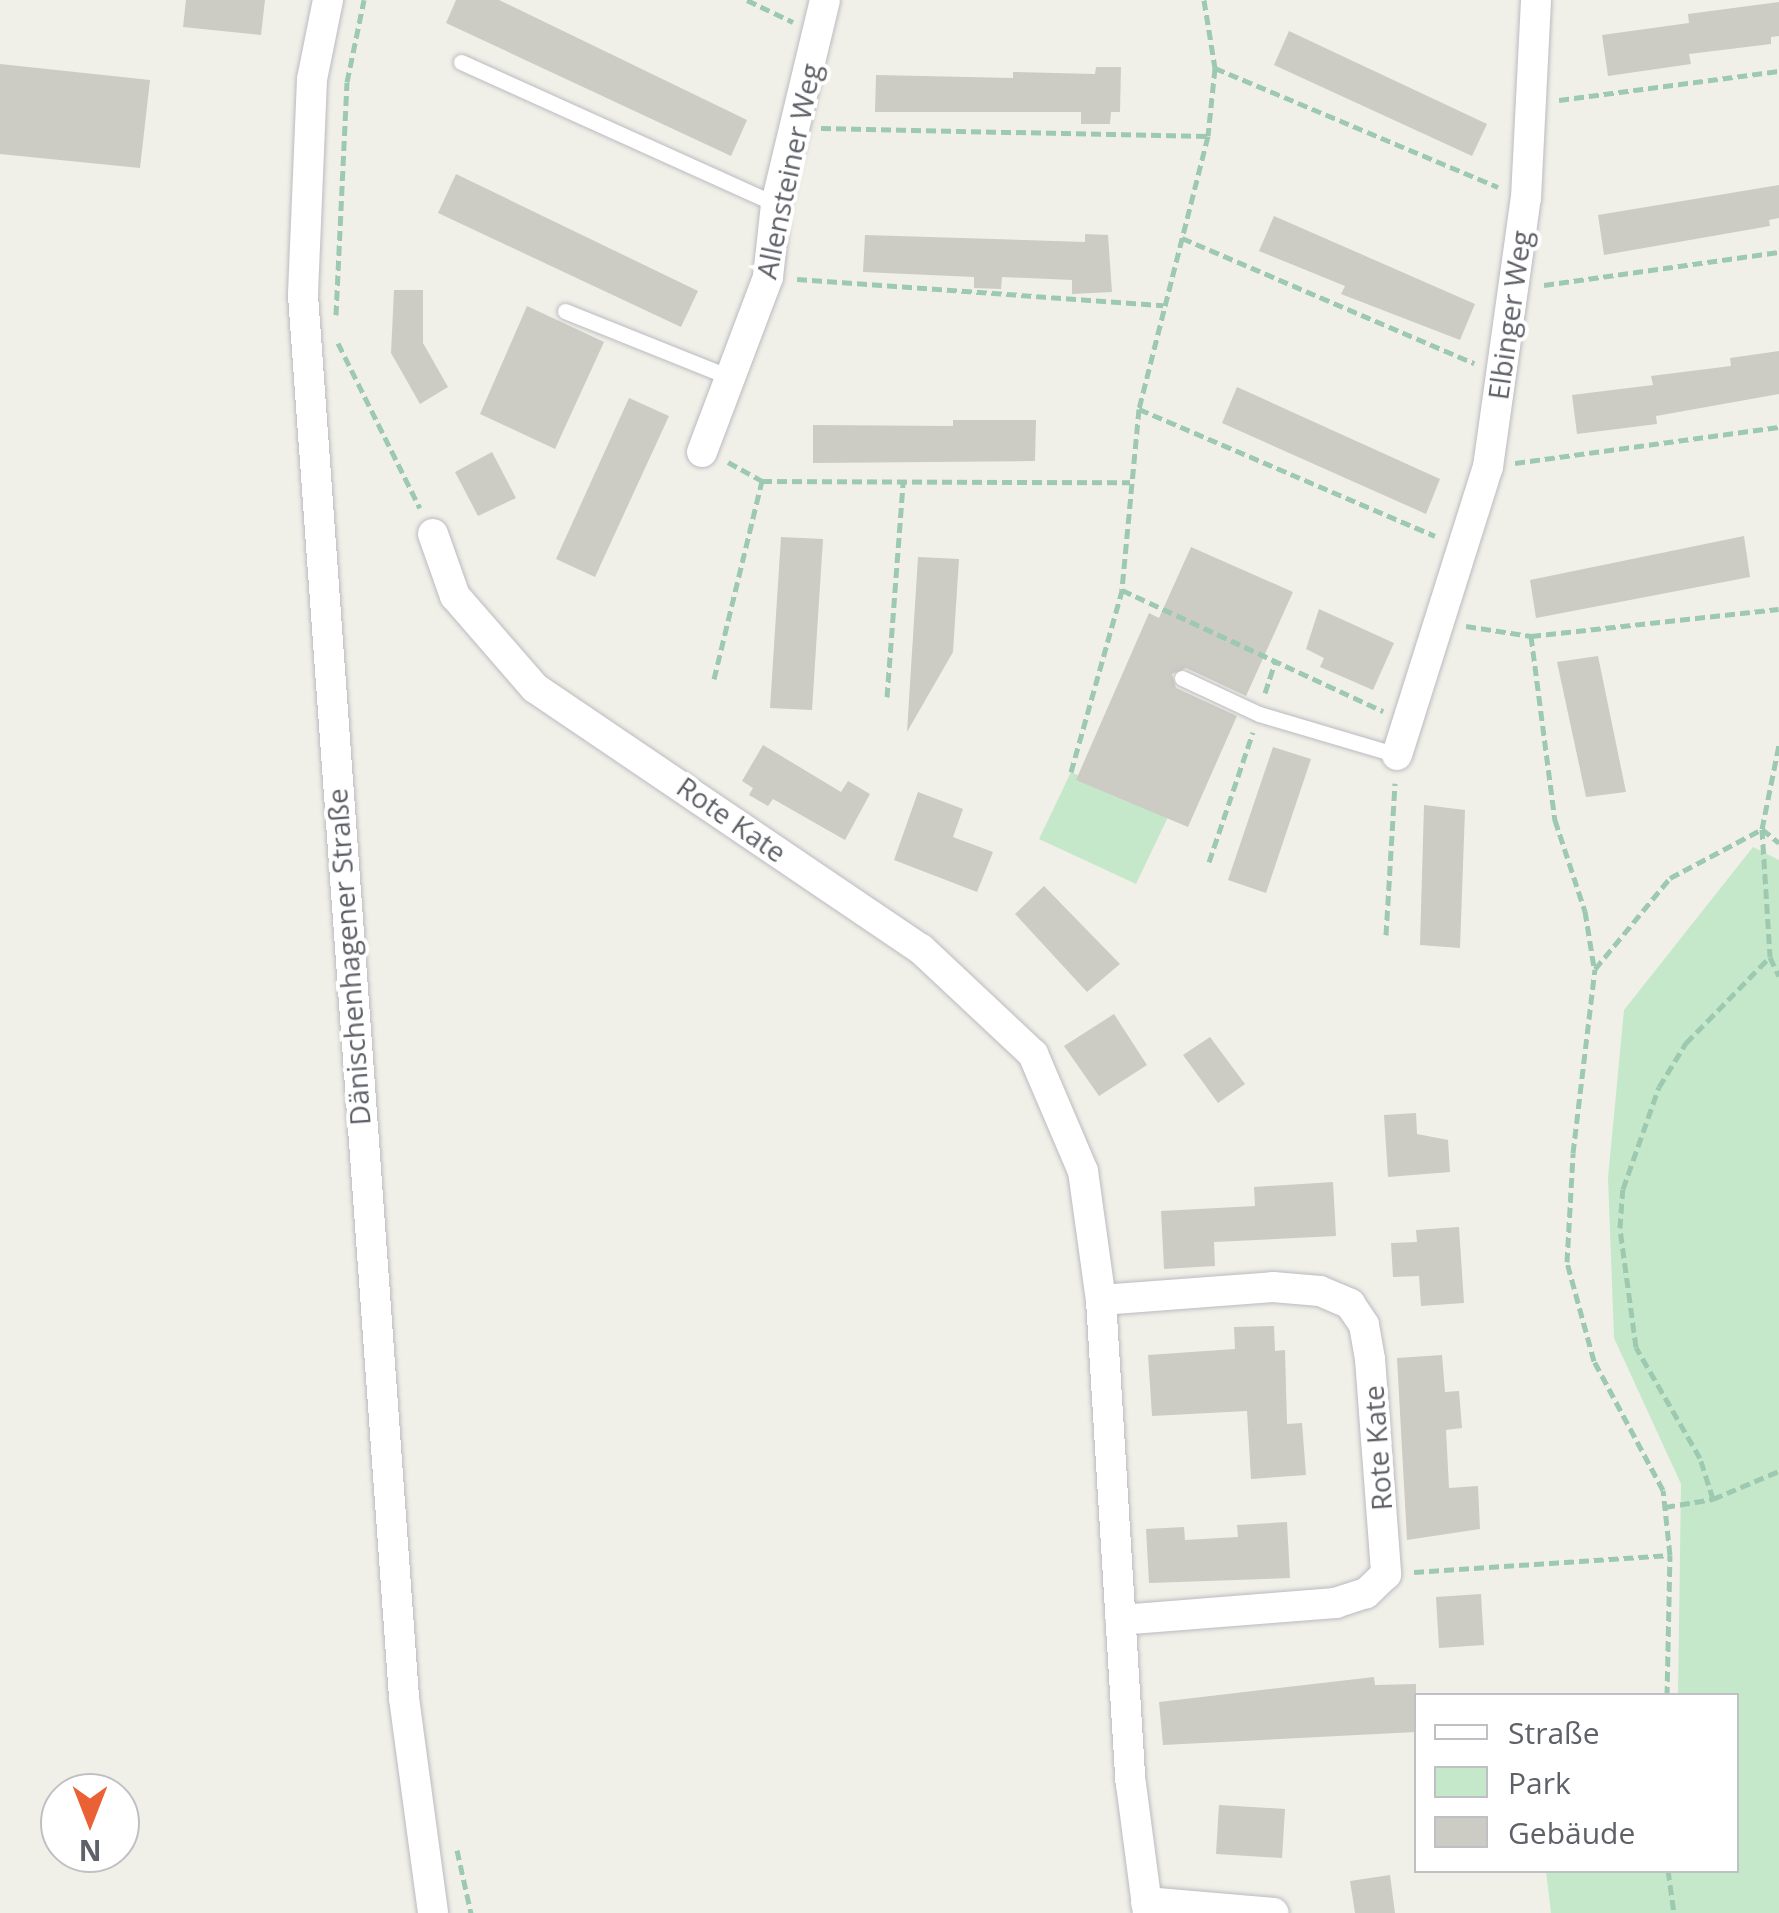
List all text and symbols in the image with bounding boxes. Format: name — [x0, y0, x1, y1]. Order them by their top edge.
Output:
street label: Allensteiner Weg — [749, 60, 827, 282]
street label: Elbinger Weg — [1481, 228, 1537, 402]
street label: Rote Kate — [671, 769, 793, 869]
street label: Dänischenhagener Straße — [319, 787, 377, 1127]
street label: Rote Kate — [1356, 1384, 1398, 1512]
legend — [1414, 1693, 1739, 1873]
text: Straße — [1508, 1712, 1600, 1753]
text: Park — [1508, 1762, 1571, 1803]
north arrow — [40, 1773, 140, 1873]
text: Gebäude — [1508, 1812, 1635, 1853]
text: N — [79, 1832, 101, 1870]

